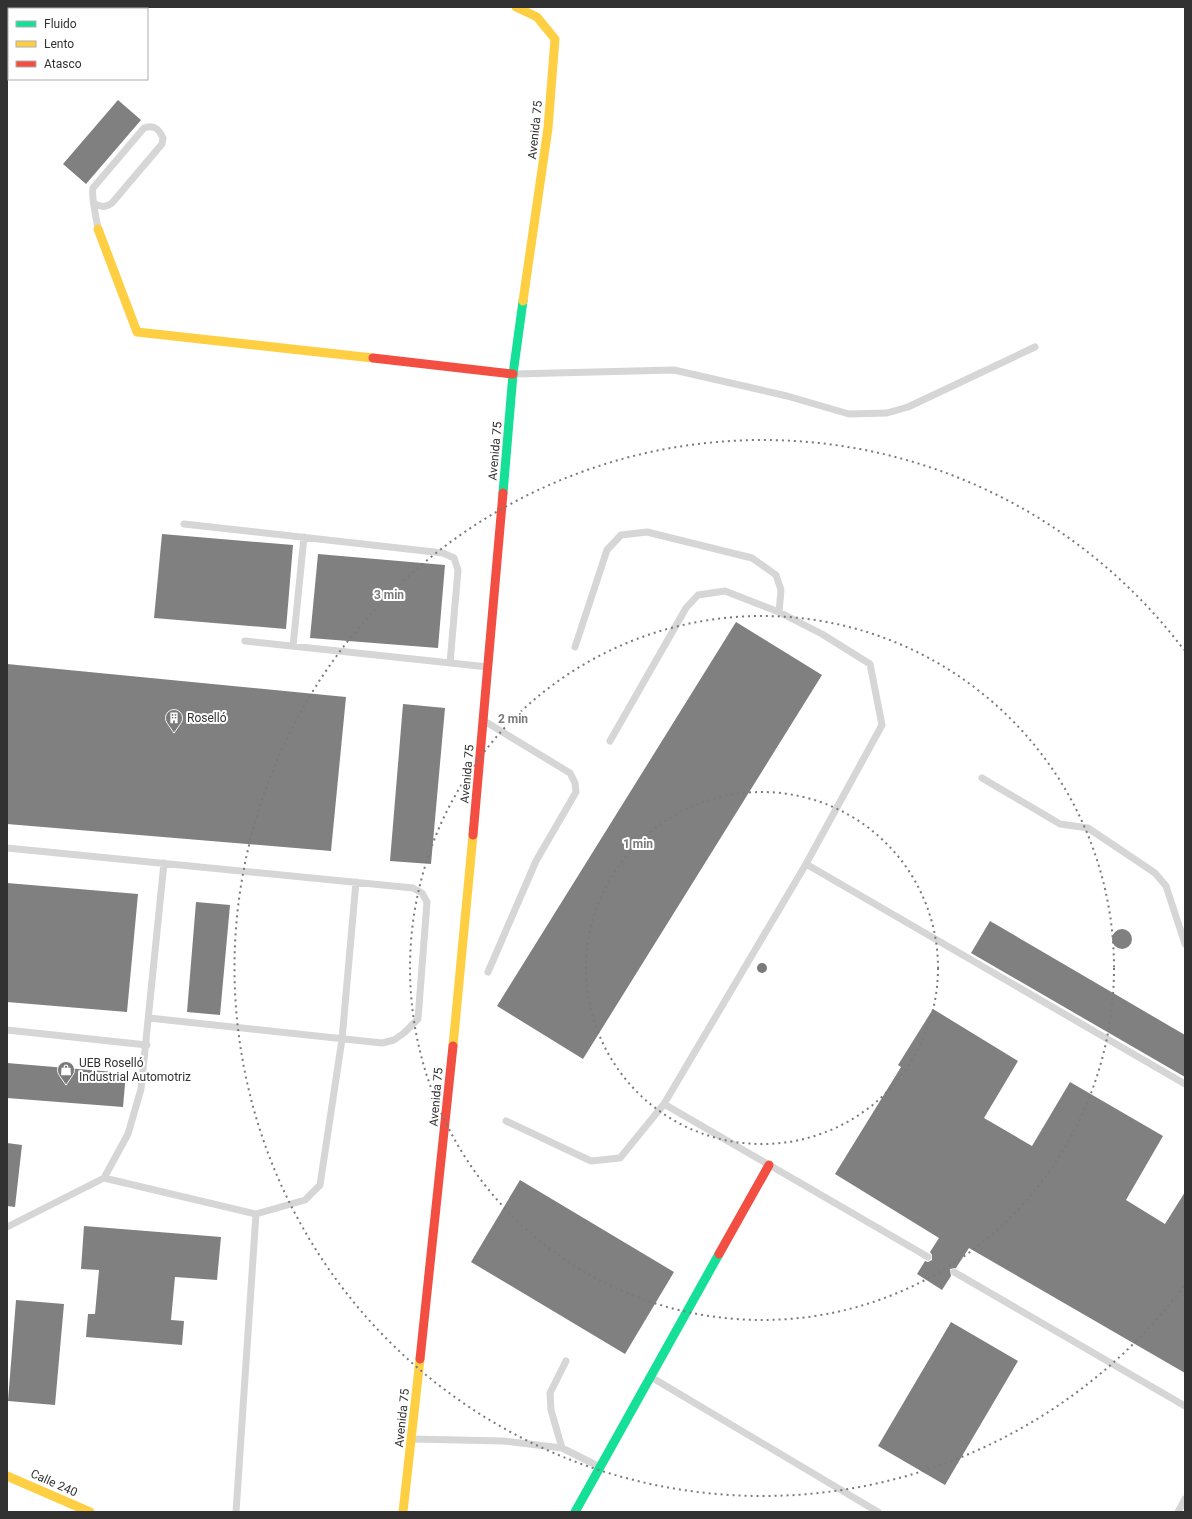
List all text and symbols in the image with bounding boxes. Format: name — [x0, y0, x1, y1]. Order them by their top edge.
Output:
legend — [8, 8, 148, 80]
text: Fluido — [44, 17, 77, 31]
text: Lento — [44, 37, 74, 51]
text: Atasco — [44, 57, 82, 71]
street label: Avenida 75 — [525, 100, 545, 160]
street label: Avenida 75 — [485, 421, 505, 481]
text: 3 min — [374, 588, 404, 602]
building icon: Roselló — [164, 708, 184, 733]
place label: Roselló — [187, 711, 227, 725]
text: 2 min — [498, 712, 528, 726]
street label: Avenida 75 — [457, 744, 477, 804]
text: 1 min — [623, 837, 653, 851]
centre of rings — [755, 961, 769, 975]
place label: UEB Roselló Industrial Automotriz — [79, 1056, 191, 1084]
shop icon: UEB Roselló Industrial Automotriz — [56, 1060, 76, 1085]
street label: Avenida 75 — [426, 1067, 446, 1127]
street label: Avenida 75 — [392, 1388, 412, 1448]
street label: Calle 240 — [28, 1466, 80, 1500]

